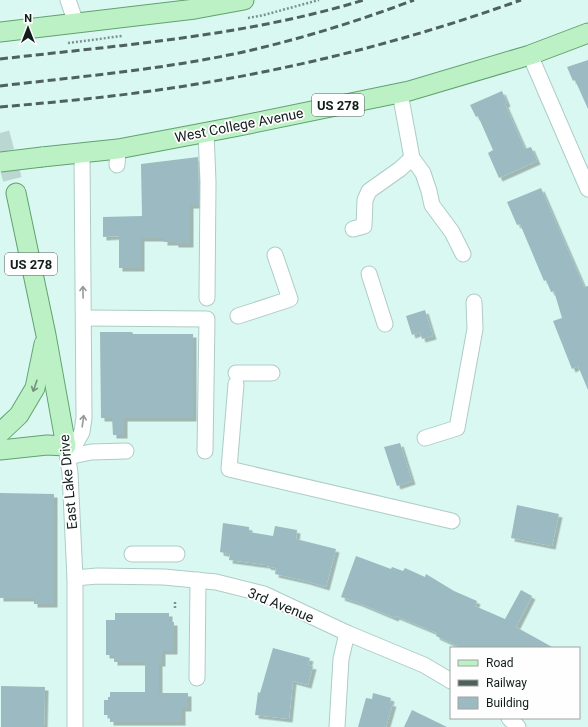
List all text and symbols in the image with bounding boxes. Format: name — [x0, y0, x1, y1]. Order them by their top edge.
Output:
north arrow — [8, 8, 48, 48]
text: N — [24, 12, 32, 25]
road number: US 278 — [312, 94, 364, 116]
street label: West College Avenue — [173, 105, 305, 145]
road number: US 278 — [5, 253, 57, 275]
one-way arrow — [79, 286, 87, 299]
one-way arrow — [31, 380, 38, 393]
one-way arrow — [79, 415, 87, 428]
street label: East Lake Drive — [56, 434, 80, 530]
street label: 3rd Avenue — [246, 585, 316, 625]
legend — [450, 647, 580, 719]
text: Road — [486, 656, 514, 670]
text: Railway — [486, 676, 527, 690]
text: Building — [486, 696, 529, 710]

